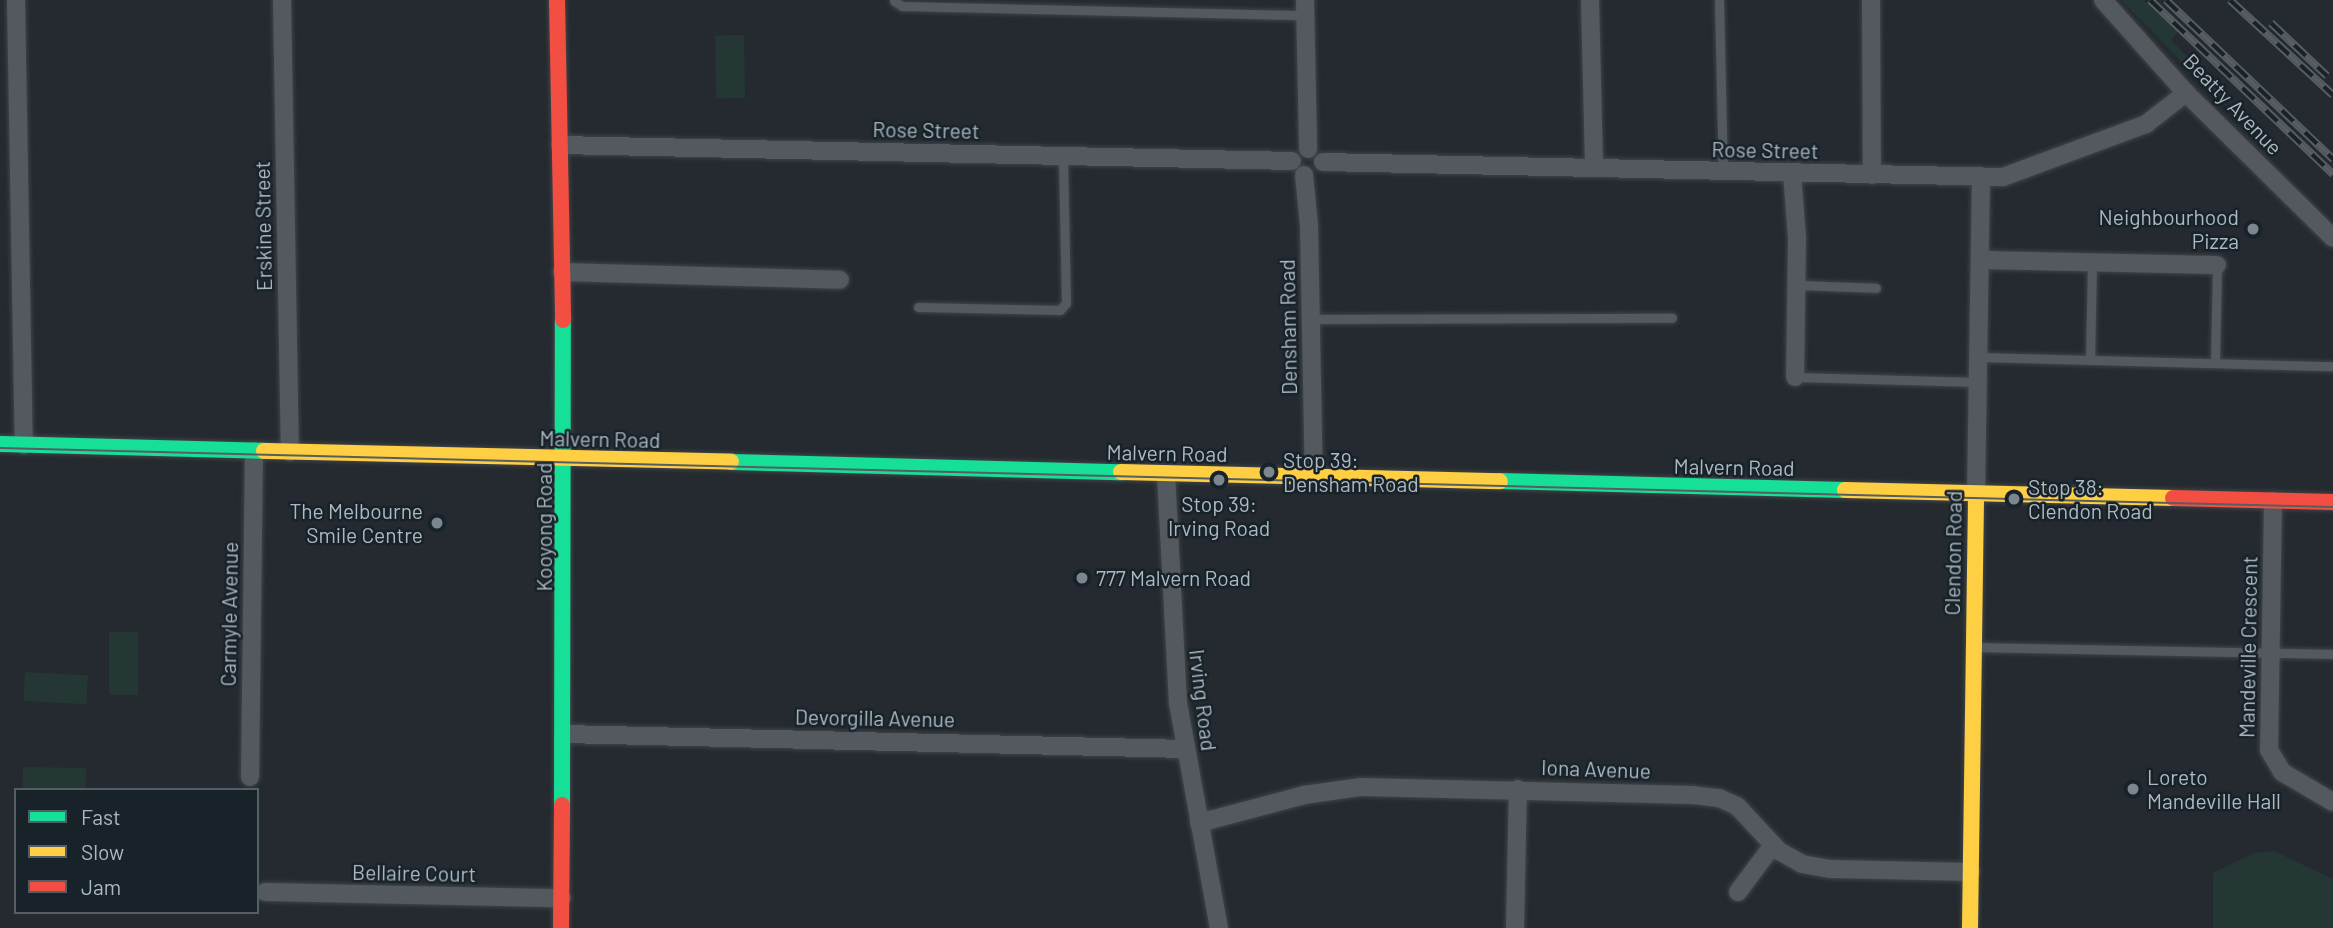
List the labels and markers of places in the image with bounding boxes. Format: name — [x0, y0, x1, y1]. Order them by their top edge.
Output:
place label: Neighbourhood Pizza — [2099, 204, 2239, 254]
marker: Neighbourhood Pizza — [2245, 221, 2261, 237]
place label: Stop 39: Densham Road — [1283, 447, 1419, 497]
marker: Stop 39: Densham Road — [1261, 464, 1277, 480]
marker: Stop 39: Irving Road — [1211, 472, 1227, 488]
place label: Stop 38: Clendon Road — [2028, 474, 2153, 524]
place label: Stop 39: Irving Road — [1168, 491, 1270, 541]
marker: Stop 38: Clendon Road — [2006, 491, 2022, 507]
place label: The Melbourne Smile Centre — [289, 498, 423, 548]
marker: The Melbourne Smile Centre — [429, 515, 445, 531]
place label: 777 Malvern Road — [1096, 565, 1251, 591]
marker: 777 Malvern Road — [1074, 570, 1090, 586]
place label: Loreto Mandeville Hall — [2147, 764, 2281, 814]
marker: Loreto Mandeville Hall — [2125, 781, 2141, 797]

